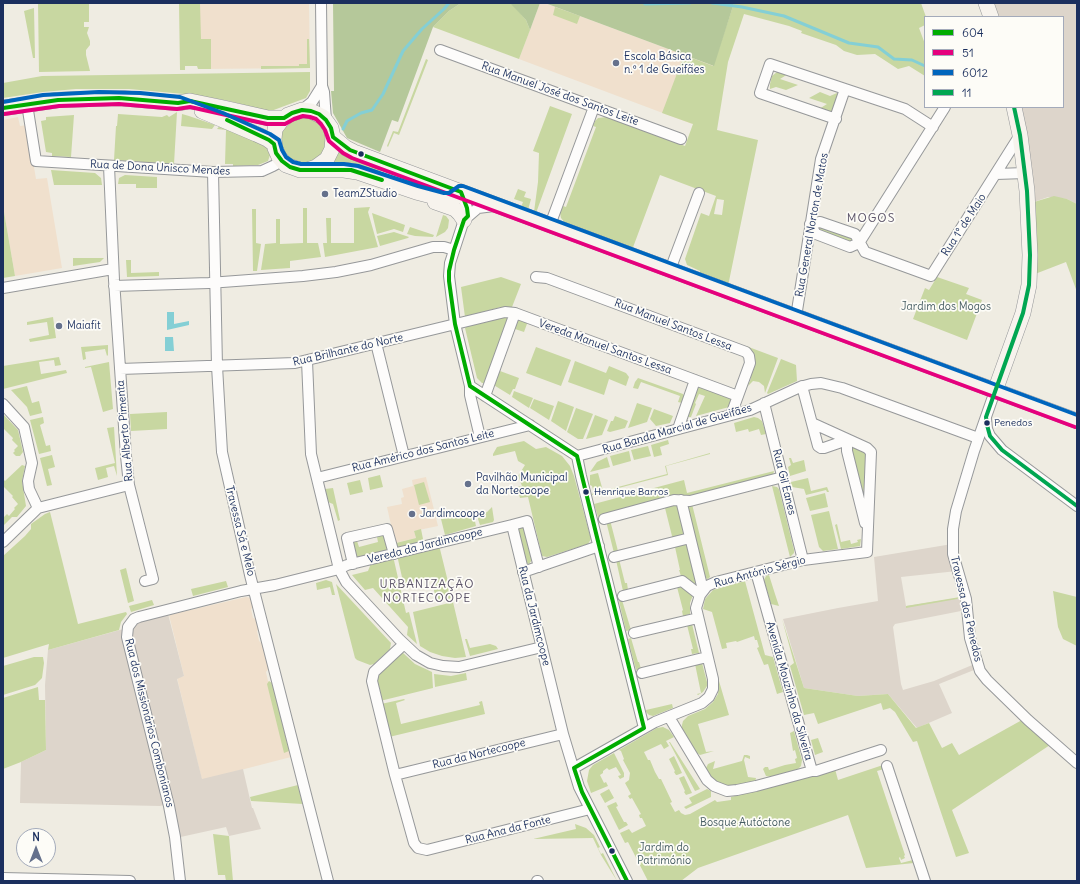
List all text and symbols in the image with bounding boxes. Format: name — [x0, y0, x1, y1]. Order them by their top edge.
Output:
legend — [924, 16, 1064, 108]
text: 604 — [962, 25, 984, 40]
text: 51 — [962, 45, 974, 60]
place label: Escola Básica n.º 1 de Gueifães — [624, 50, 704, 76]
marker: Escola Básica n.º 1 de Gueifães — [611, 58, 621, 68]
street label: Rua Manuel José dos Santos Leite — [480, 59, 640, 129]
text: 6012 — [962, 65, 988, 80]
text: 11 — [962, 85, 972, 100]
unlabelled marker — [356, 149, 366, 159]
street label: Rua General Norton de Matos — [793, 152, 831, 298]
street label: Rua de Dona Unisco Mendes — [90, 158, 230, 178]
place label: TeamZStudio — [333, 187, 397, 201]
marker: TeamZStudio — [320, 189, 330, 199]
street label: Rua 1º de Maio — [939, 191, 989, 259]
district label: MOGOS — [847, 212, 895, 226]
street label: Rua Manuel Santos Lessa — [612, 296, 734, 354]
park label: Jardim dos Mogos — [901, 300, 991, 314]
street label: Vereda Manuel Santos Lessa — [537, 317, 673, 377]
place label: Maiafit — [67, 319, 101, 333]
marker: Maiafit — [54, 321, 64, 331]
street label: Rua Brilhante do Norte — [292, 331, 404, 369]
street label: Rua Alberto Pimenta — [114, 380, 136, 482]
street label: Rua Banda Marcial de Gueifães — [601, 401, 753, 457]
place label: Penedos — [994, 417, 1032, 429]
marker: Penedos — [982, 418, 992, 428]
street label: Rua Américo dos Santos Leite — [351, 427, 495, 475]
street label: Rua Gil Eanes — [769, 448, 799, 516]
place label: Pavilhão Municipal da Nortecoope — [476, 471, 567, 497]
marker: Pavilhão Municipal da Nortecoope — [463, 479, 473, 489]
street label: Travessa Sá e Melo — [222, 484, 258, 578]
place label: Henrique Barros — [594, 486, 668, 498]
marker: Henrique Barros — [581, 487, 591, 497]
place label: Jardimcoope — [420, 507, 485, 521]
marker: Jardimcoope — [407, 509, 417, 519]
street label: Vereda da Jardimcoope — [366, 525, 484, 567]
street label: Rua António Sérgio — [713, 553, 807, 591]
street label: Travessa dos Penedos — [947, 555, 985, 663]
street label: Rua da Jardimcoope — [515, 565, 553, 667]
district label: URBANIZAÇÃO NORTECOOPE — [379, 578, 475, 606]
street label: Avenida Mouzinho da Silveira — [763, 620, 815, 762]
street label: Rua dos Missionários Combonianos — [122, 637, 176, 809]
street label: Rua da Nortecoope — [431, 736, 527, 772]
street label: Rua Ana da Fonte — [464, 813, 552, 847]
park label: Bosque Autóctone — [700, 816, 790, 830]
north arrow — [16, 828, 56, 868]
text: N — [32, 830, 40, 844]
park label: Jardim do Património — [637, 841, 691, 867]
unlabelled marker — [607, 846, 617, 856]

